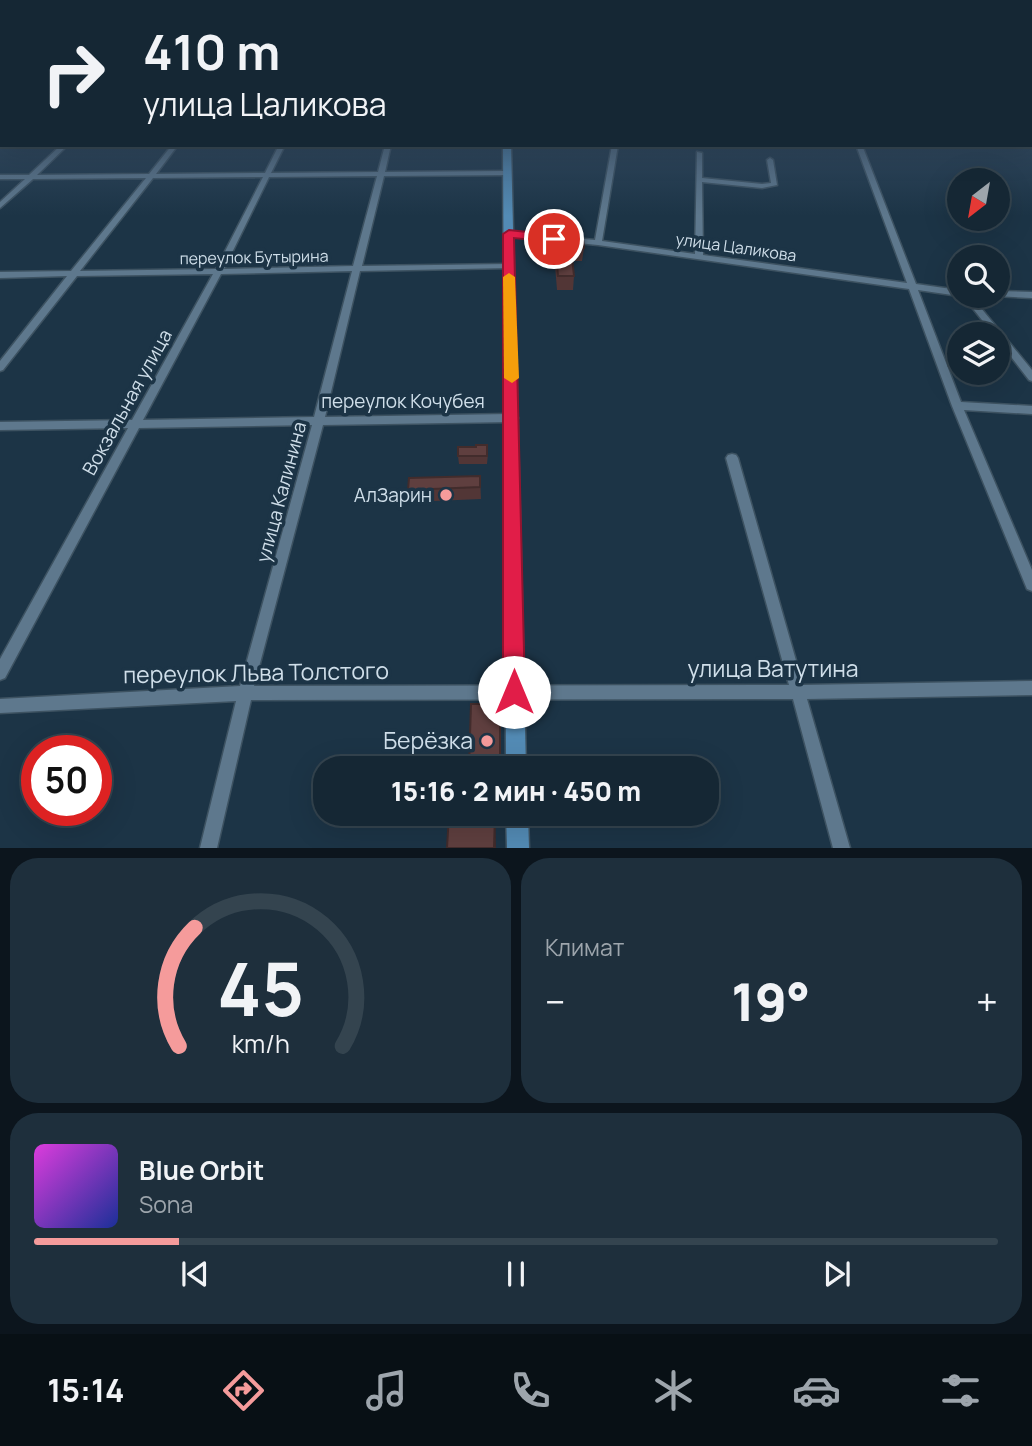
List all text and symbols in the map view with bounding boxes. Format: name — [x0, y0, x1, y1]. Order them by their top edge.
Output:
text: 410 m — [143, 18, 280, 85]
icon: right — [28, 28, 119, 119]
text: улица Цаликова — [143, 82, 387, 126]
north arrow — [947, 168, 1010, 231]
map controls — [947, 168, 1010, 385]
pin — [524, 209, 584, 269]
icon: arrive — [535, 220, 573, 258]
street label: улица Цаликова — [674, 228, 798, 266]
street label: переулок Бутырина — [179, 245, 329, 269]
button: search — [947, 245, 1010, 308]
button: layers — [947, 322, 1010, 385]
street label: Вокзальная улица — [76, 324, 178, 480]
street label: переулок Кочубея — [321, 388, 485, 414]
street label: улица Калинина — [250, 419, 312, 565]
place label: АлЗарин — [354, 482, 432, 508]
marker: АлЗарин — [438, 487, 454, 503]
street label: улица Ватутина — [687, 652, 859, 684]
street label: переулок Льва Толстого — [123, 654, 389, 690]
position arrow — [477, 655, 551, 729]
place label: Берёзка — [383, 724, 473, 756]
marker: Берёзка — [479, 733, 495, 749]
speed limit sign: 50 — [21, 735, 112, 826]
text: 15:16 · 2 мин · 450 m — [391, 773, 641, 809]
text: Климат — [545, 931, 624, 963]
text: 45 — [217, 939, 304, 1039]
text: 19° — [731, 966, 810, 1037]
text: − — [545, 975, 566, 1027]
text: + — [976, 975, 998, 1027]
text: km/h — [231, 1026, 290, 1061]
text: Blue Orbit — [139, 1152, 264, 1188]
text: Sona — [139, 1188, 193, 1220]
icon: previous — [176, 1255, 214, 1293]
icon: pause — [497, 1255, 535, 1293]
icon: next — [818, 1255, 856, 1293]
icon: directions — [219, 1366, 268, 1415]
icon: music — [362, 1366, 411, 1415]
icon: phone — [506, 1366, 555, 1415]
icon: climate — [649, 1366, 698, 1415]
icon: car — [792, 1366, 841, 1415]
icon: filters — [936, 1366, 985, 1415]
text: 15:14 — [47, 1368, 124, 1412]

